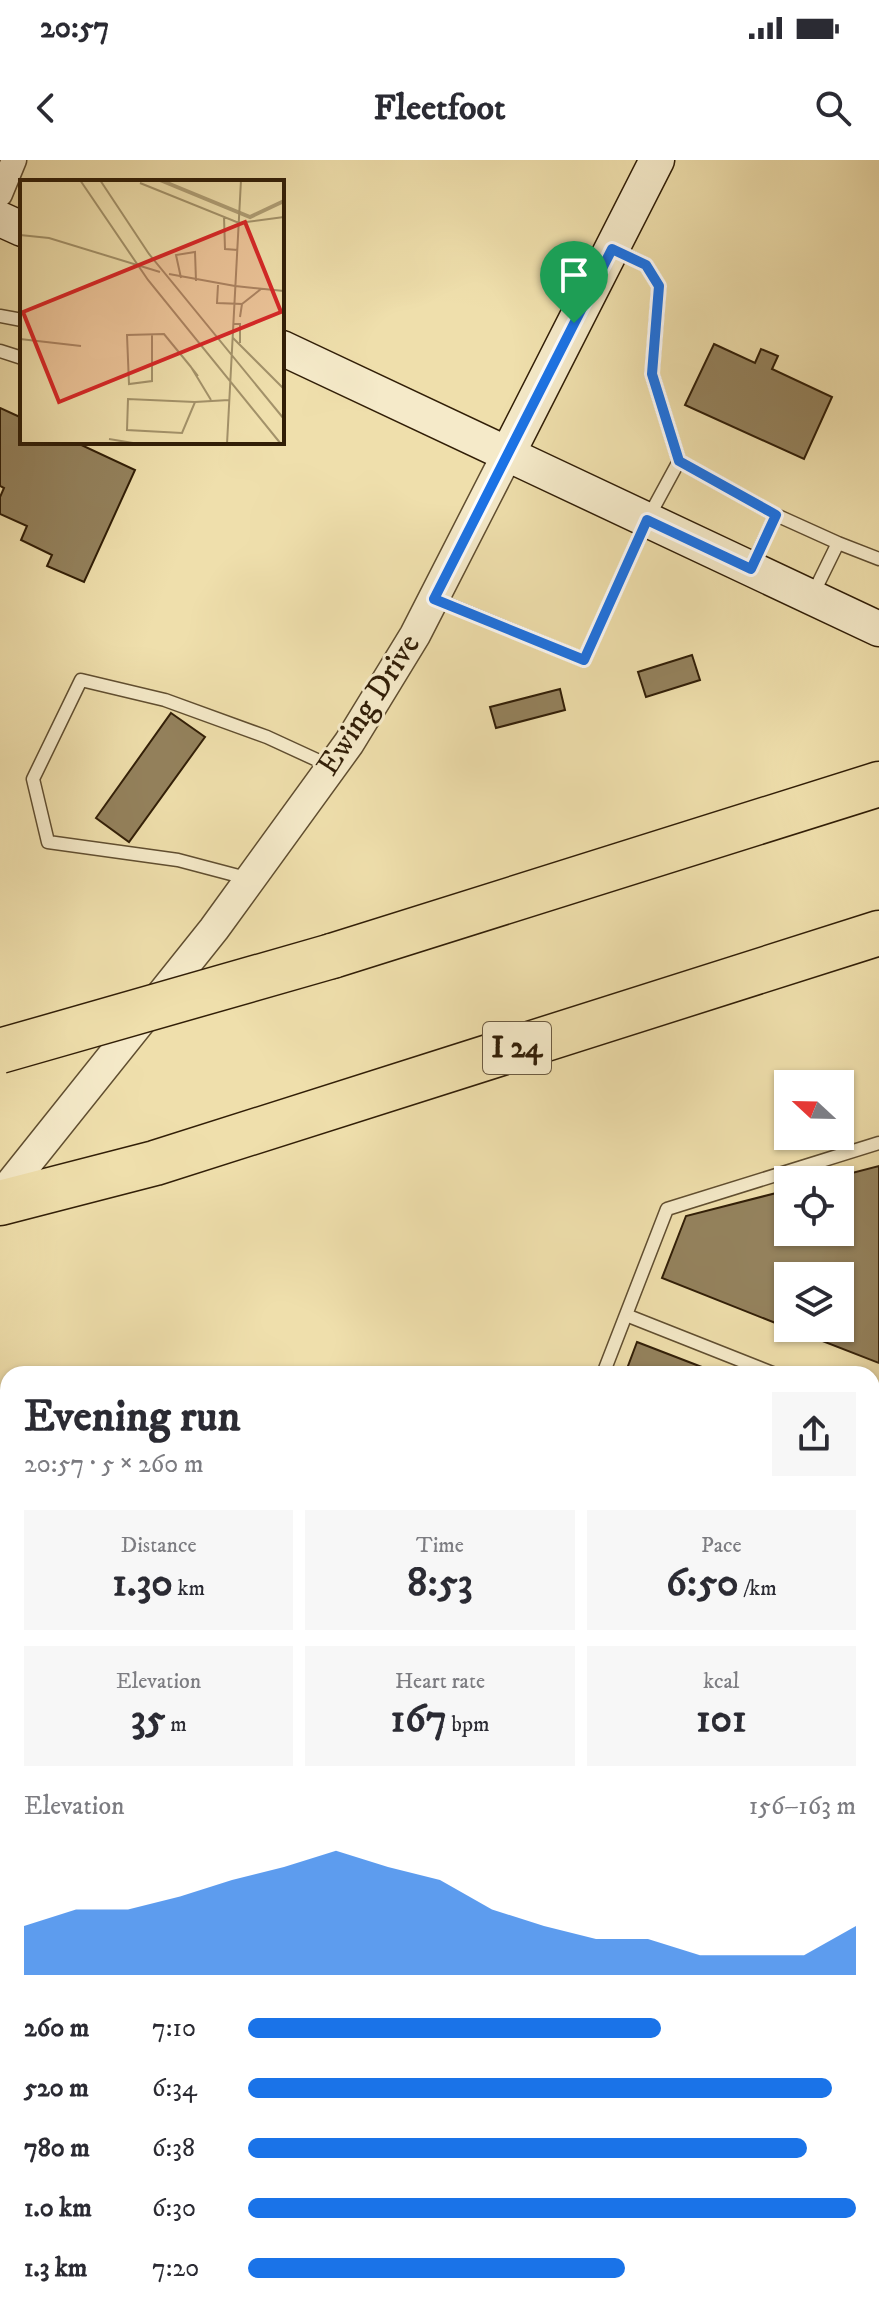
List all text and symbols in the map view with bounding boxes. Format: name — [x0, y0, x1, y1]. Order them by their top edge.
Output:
text: 20:57 — [40, 10, 109, 47]
icon: back — [24, 86, 68, 130]
text: Fleetfoot — [374, 86, 505, 131]
icon: search — [811, 86, 855, 130]
inset map — [20, 180, 284, 444]
pin — [540, 241, 608, 323]
icon: arrive — [552, 253, 596, 297]
street label: Ewing Drive — [308, 627, 430, 783]
road number: I 24 — [483, 1022, 551, 1074]
north arrow — [774, 1070, 854, 1150]
map controls — [774, 1070, 854, 1342]
button: locate — [774, 1166, 854, 1246]
button: layers — [774, 1262, 854, 1342]
text: Evening run — [24, 1390, 241, 1445]
button: share — [772, 1392, 856, 1476]
text: 20:57 · 5 × 260 m — [24, 1448, 203, 1481]
text: Distance — [121, 1532, 197, 1559]
text: Time — [416, 1532, 464, 1559]
text: Pace — [701, 1532, 742, 1559]
text: 1.30 — [112, 1559, 173, 1609]
text: 8:53 — [407, 1559, 473, 1609]
text: 6:50 — [666, 1559, 739, 1609]
text: km — [173, 1575, 205, 1602]
text: /km — [739, 1575, 777, 1602]
text: Elevation — [116, 1668, 201, 1695]
text: Heart rate — [395, 1668, 485, 1695]
text: kcal — [703, 1668, 739, 1695]
text: 35 — [131, 1695, 165, 1745]
text: 167 — [390, 1695, 447, 1745]
text: 101 — [696, 1695, 747, 1745]
text: m — [165, 1711, 187, 1738]
text: bpm — [447, 1711, 490, 1738]
text: Elevation — [24, 1790, 125, 1823]
text: 156–163 m — [749, 1790, 856, 1823]
text: 260 m — [24, 2012, 89, 2045]
text: 7:10 — [152, 2012, 196, 2045]
text: 520 m — [24, 2072, 89, 2105]
text: 6:34 — [152, 2072, 197, 2105]
text: 780 m — [24, 2132, 90, 2165]
text: 6:38 — [152, 2132, 195, 2165]
text: 1.0 km — [24, 2192, 92, 2225]
text: 6:30 — [152, 2192, 196, 2225]
text: 1.3 km — [24, 2252, 87, 2285]
text: 7:20 — [152, 2252, 199, 2285]

